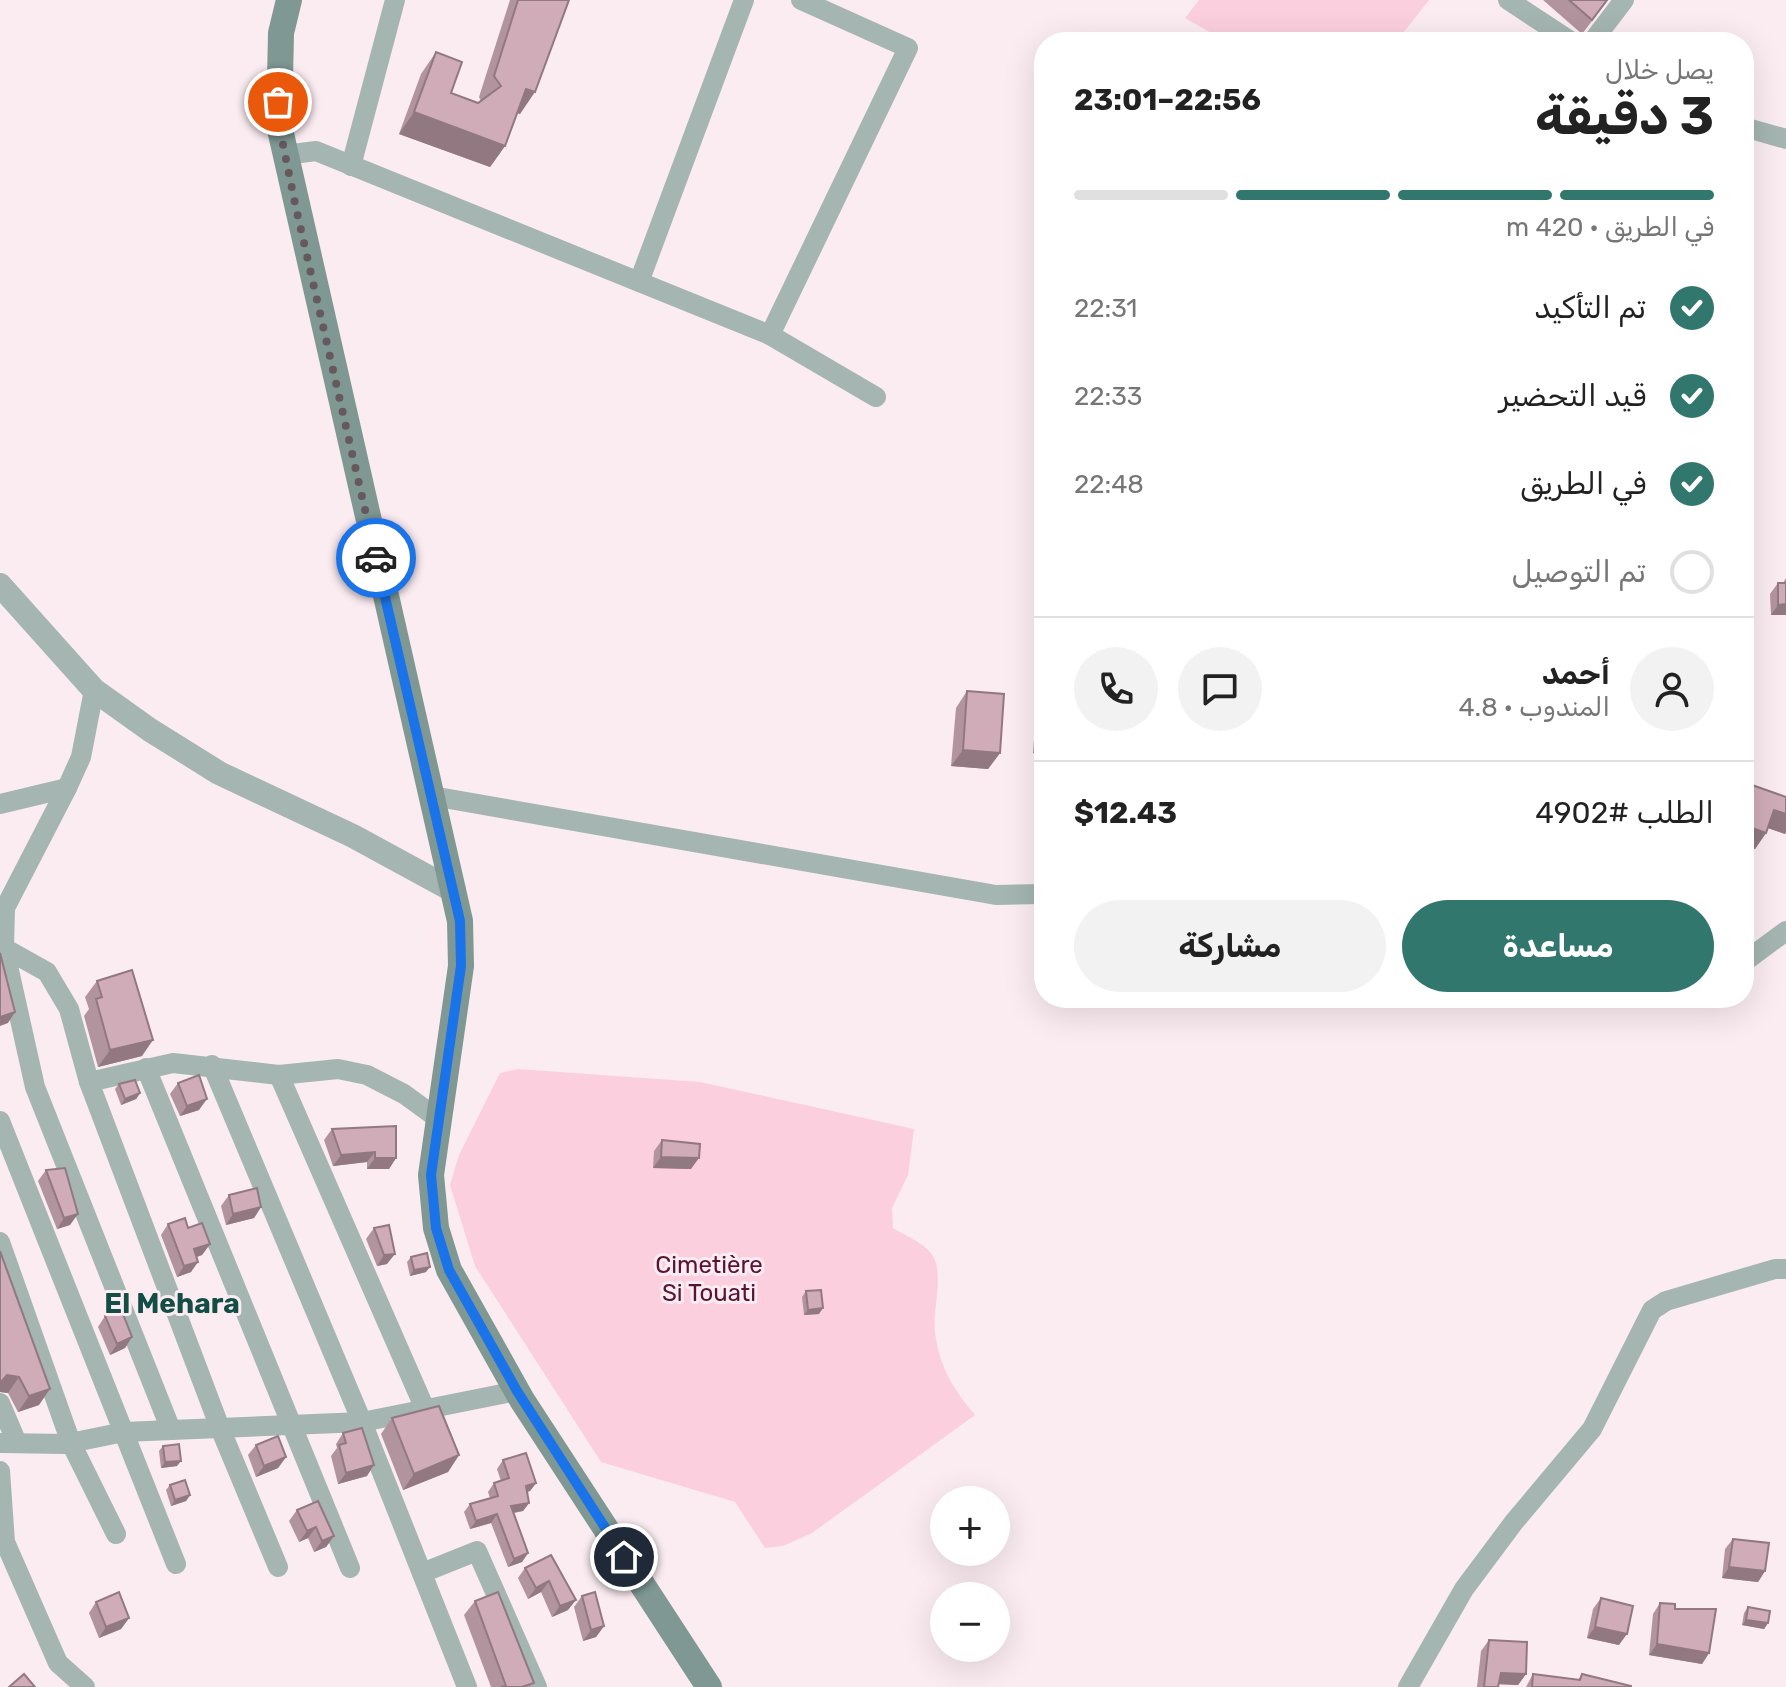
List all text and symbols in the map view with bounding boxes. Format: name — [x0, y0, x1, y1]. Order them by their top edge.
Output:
text: يصل خلال — [1605, 55, 1714, 86]
pin — [244, 68, 312, 136]
icon: bag — [256, 80, 300, 124]
text: 22:56–23:01 — [1074, 82, 1261, 118]
text: 3 دقيقة — [1535, 85, 1714, 147]
text: في الطريق · 420 m — [1506, 212, 1714, 243]
icon: check — [1670, 286, 1714, 330]
text: تم التأكيد — [1534, 290, 1646, 326]
text: 22:31 — [1074, 293, 1137, 324]
icon: check — [1670, 374, 1714, 418]
text: قيد التحضير — [1499, 378, 1646, 414]
text: 22:33 — [1074, 381, 1142, 412]
icon: check — [1670, 462, 1714, 506]
text: في الطريق — [1520, 466, 1646, 502]
text: 22:48 — [1074, 469, 1144, 500]
courier — [336, 518, 416, 598]
icon: car — [354, 536, 398, 580]
text: تم التوصيل — [1511, 554, 1646, 590]
button: phone — [1074, 647, 1158, 731]
button: chat — [1178, 647, 1262, 731]
button: person — [1630, 647, 1714, 731]
text: أحمد — [1542, 656, 1610, 692]
text: المندوب · 4.8 — [1458, 692, 1610, 723]
text: $12.43 — [1074, 795, 1177, 831]
text: الطلب #4902 — [1535, 795, 1714, 831]
button: مشاركة — [1074, 900, 1386, 992]
button: مساعدة — [1402, 900, 1714, 992]
park label: Cimetière Si Touati — [655, 1251, 763, 1307]
district label: El Mehara — [104, 1287, 240, 1320]
map controls — [930, 1486, 1010, 1662]
button: + — [930, 1486, 1010, 1566]
pin — [590, 1523, 658, 1591]
icon: home — [602, 1535, 646, 1579]
button: − — [930, 1582, 1010, 1662]

